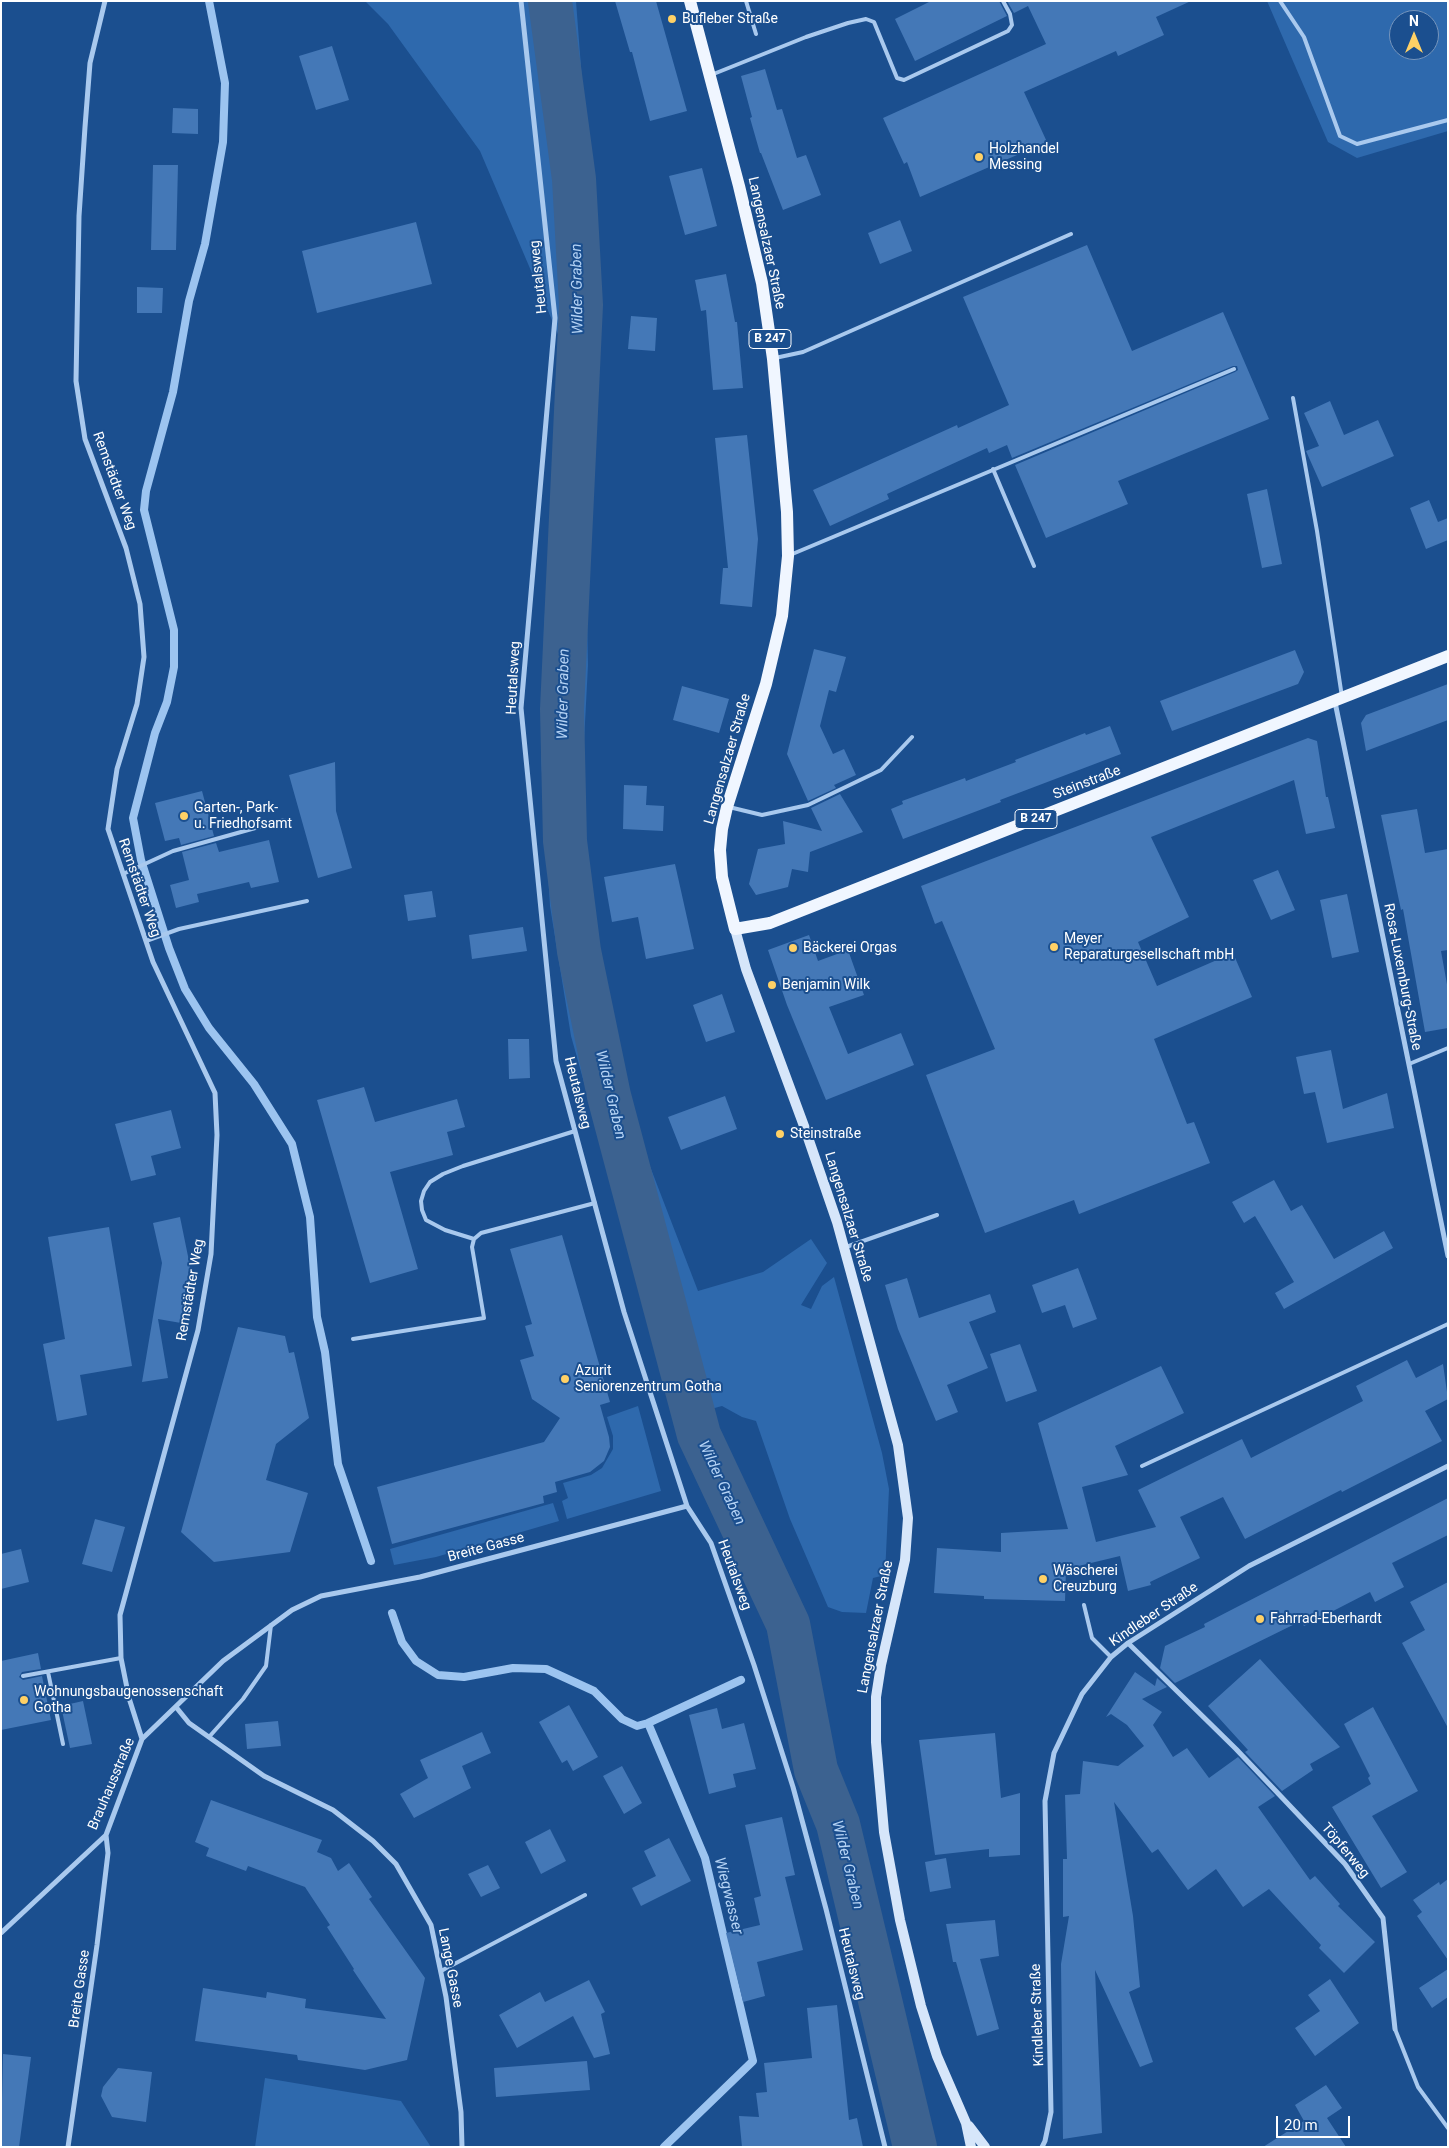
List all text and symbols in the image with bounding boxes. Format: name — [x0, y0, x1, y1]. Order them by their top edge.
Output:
north arrow — [1389, 10, 1439, 60]
place label: Bufleber Straße — [682, 11, 778, 27]
marker: Bufleber Straße — [666, 13, 678, 25]
text: N — [1409, 13, 1419, 29]
place label: Holzhandel Messing — [989, 141, 1059, 174]
marker: Holzhandel Messing — [973, 151, 985, 163]
street label: Langensalzaer Straße — [744, 175, 788, 311]
street label: Heutalsweg — [527, 239, 551, 315]
water label: Wilder Graben — [568, 243, 588, 335]
road number: B 247 — [749, 329, 791, 348]
street label: Remstädter Weg — [88, 430, 140, 532]
street label: Heutalsweg — [504, 641, 524, 715]
water label: Wilder Graben — [554, 648, 574, 740]
street label: Langensalzaer Straße — [701, 692, 755, 826]
street label: Steinstraße — [1051, 762, 1123, 804]
place label: Garten-, Park- u. Friedhofsamt — [194, 800, 292, 832]
marker: Garten-, Park- u. Friedhofsamt — [178, 810, 190, 822]
road number: B 247 — [1015, 810, 1057, 829]
street label: Remstädter Weg — [114, 836, 164, 940]
street label: Rosa-Luxemburg-Straße — [1379, 902, 1425, 1052]
place label: Meyer Reparaturgesellschaft mbH — [1064, 931, 1234, 964]
place label: Bäckerei Orgas — [803, 940, 897, 956]
marker: Meyer Reparaturgesellschaft mbH — [1048, 941, 1060, 953]
marker: Bäckerei Orgas — [787, 942, 799, 954]
place label: Benjamin Wilk — [782, 977, 870, 993]
marker: Benjamin Wilk — [766, 979, 778, 991]
water label: Wilder Graben — [591, 1049, 629, 1141]
street label: Heutalsweg — [560, 1055, 594, 1131]
place label: Steinstraße — [790, 1126, 861, 1142]
marker: Steinstraße — [774, 1128, 786, 1140]
street label: Langensalzaer Straße — [820, 1150, 876, 1284]
street label: Remstädter Weg — [174, 1238, 208, 1342]
place label: Azurit Seniorenzentrum Gotha — [575, 1363, 722, 1395]
marker: Azurit Seniorenzentrum Gotha — [559, 1373, 571, 1385]
water label: Wilder Graben — [694, 1438, 748, 1528]
street label: Breite Gasse — [446, 1530, 526, 1566]
street label: Heutalsweg — [713, 1537, 755, 1613]
street label: Langensalzaer Straße — [855, 1559, 897, 1695]
place label: Wäscherei Creuzburg — [1053, 1563, 1118, 1595]
marker: Wäscherei Creuzburg — [1037, 1573, 1049, 1585]
street label: Kindleber Straße — [1107, 1579, 1201, 1651]
place label: Fahrrad-Eberhardt — [1270, 1611, 1382, 1627]
marker: Fahrrad-Eberhardt — [1254, 1613, 1266, 1625]
place label: Wohnungsbaugenossenschaft Gotha — [34, 1684, 223, 1716]
marker: Wohnungsbaugenossenschaft Gotha — [18, 1694, 30, 1706]
street label: Brauhausstraße — [85, 1735, 139, 1833]
water label: Wilder Graben — [827, 1819, 867, 1911]
street label: Töpferweg — [1317, 1820, 1373, 1882]
water label: Wiegwasser — [710, 1856, 746, 1936]
street label: Heutalsweg — [834, 1926, 868, 2002]
street label: Lange Gasse — [434, 1927, 466, 2009]
street label: Breite Gasse — [66, 1949, 94, 2029]
street label: Kindleber Straße — [1028, 1963, 1048, 2067]
scale bar — [1279, 2106, 1353, 2138]
text: 20 m — [1284, 2116, 1318, 2134]

